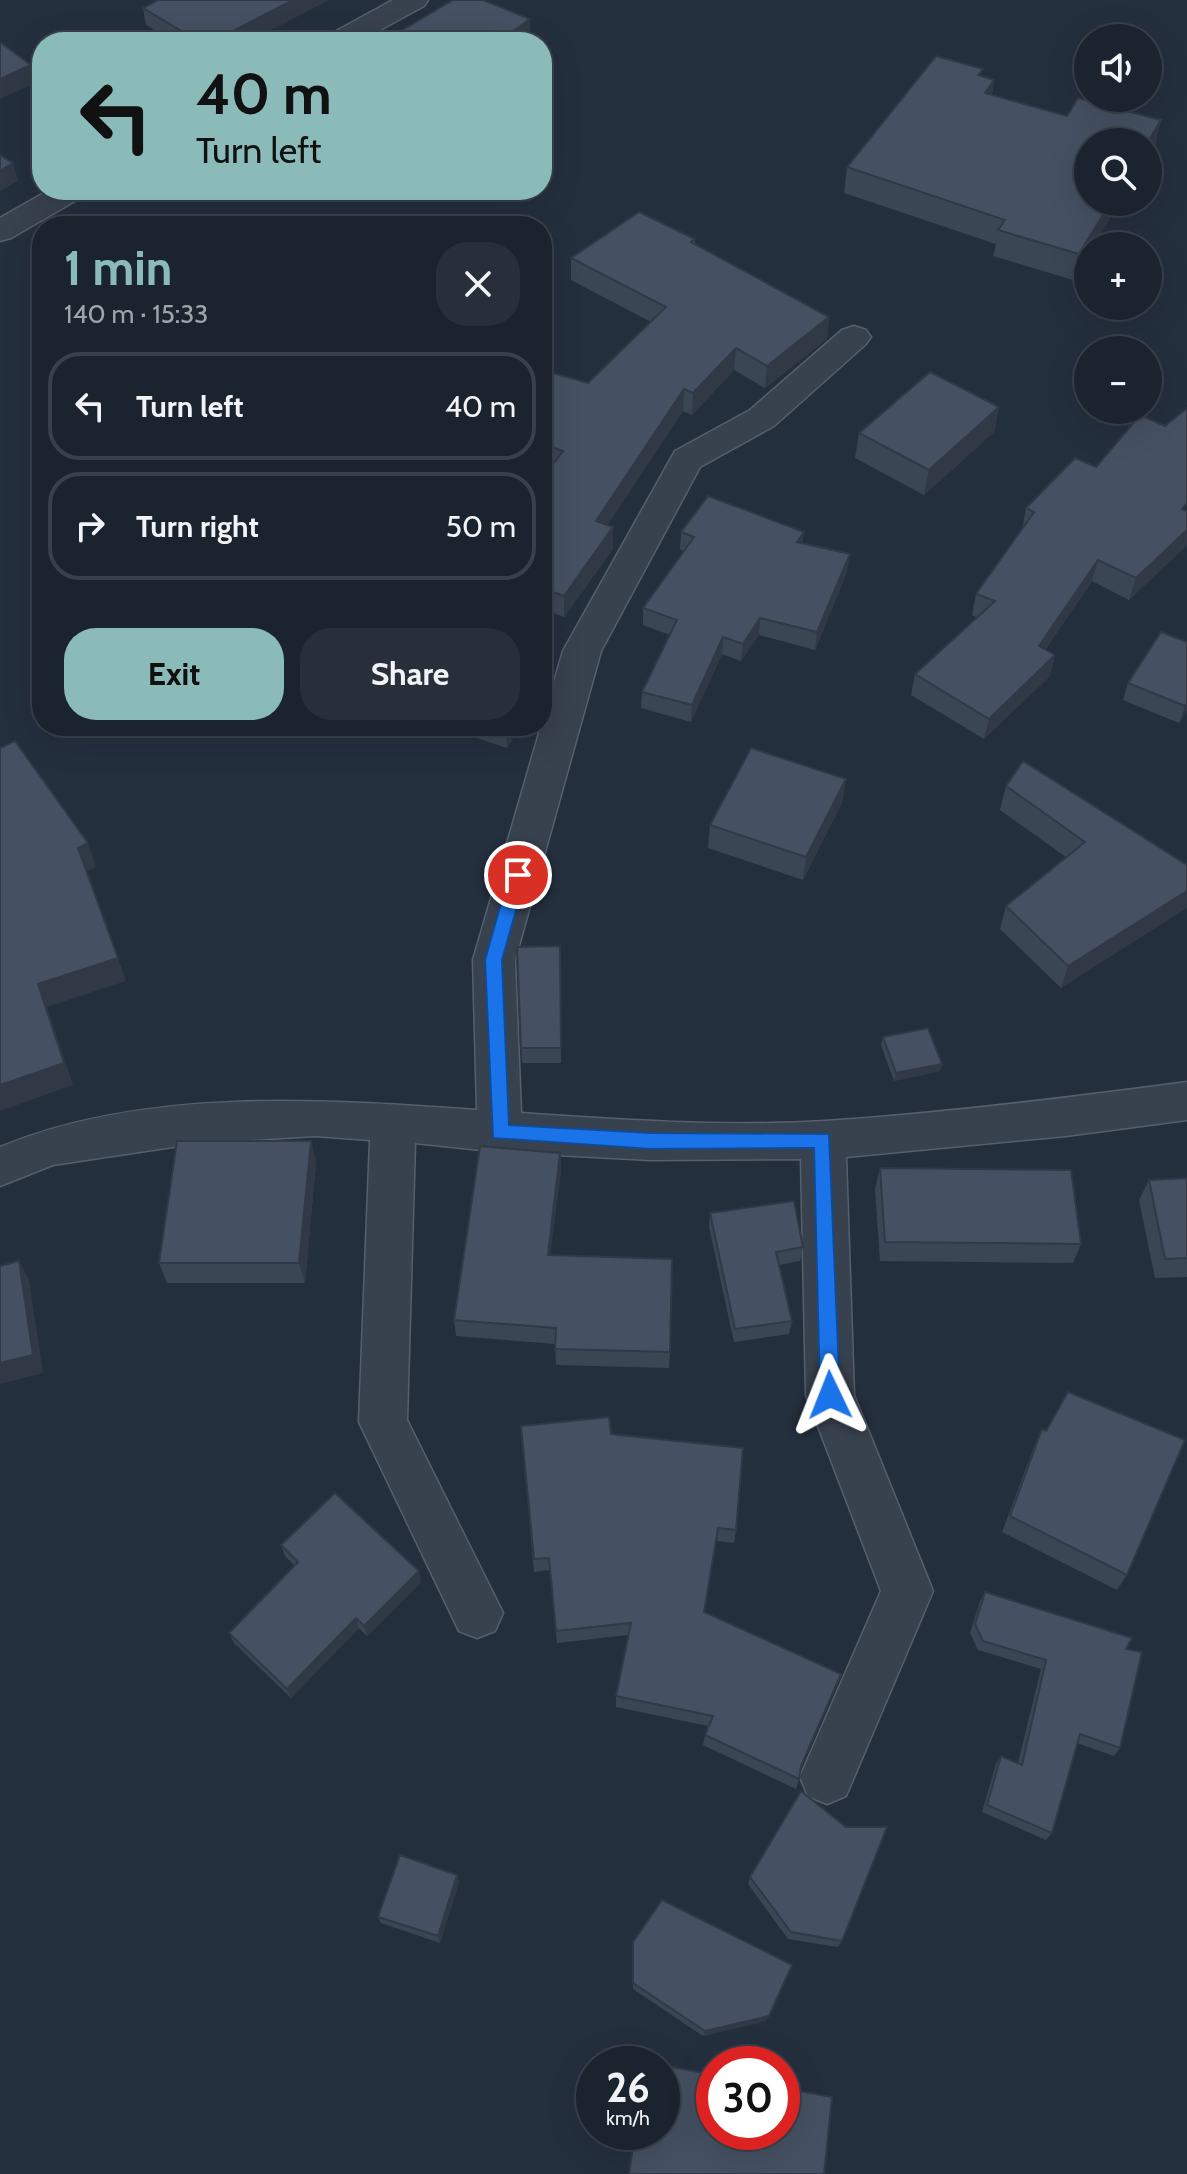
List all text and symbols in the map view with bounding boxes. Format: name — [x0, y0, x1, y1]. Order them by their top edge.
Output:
map controls — [1074, 24, 1162, 424]
button: sound — [1074, 24, 1162, 112]
text: 40 m — [196, 60, 332, 128]
icon: left — [64, 64, 168, 168]
text: Turn left — [196, 128, 321, 172]
button: search — [1074, 128, 1162, 216]
button: + — [1074, 232, 1162, 320]
text: 1 min — [64, 239, 172, 297]
button: close — [436, 242, 520, 326]
text: 140 m · 15:33 — [64, 298, 208, 330]
button: − — [1074, 336, 1162, 424]
icon: left — [68, 384, 112, 428]
text: Turn left — [136, 388, 244, 425]
text: 40 m — [445, 388, 516, 425]
icon: right — [68, 504, 112, 548]
text: Turn right — [136, 508, 259, 545]
text: 50 m — [446, 508, 516, 545]
button: Exit — [64, 628, 284, 720]
button: Share — [300, 628, 520, 720]
pin — [484, 841, 552, 909]
icon: arrive — [496, 853, 540, 897]
position arrow — [788, 1353, 872, 1437]
speed limit sign: 30 — [696, 2046, 800, 2150]
text: 26 — [606, 2063, 650, 2112]
text: km/h — [606, 2106, 650, 2130]

